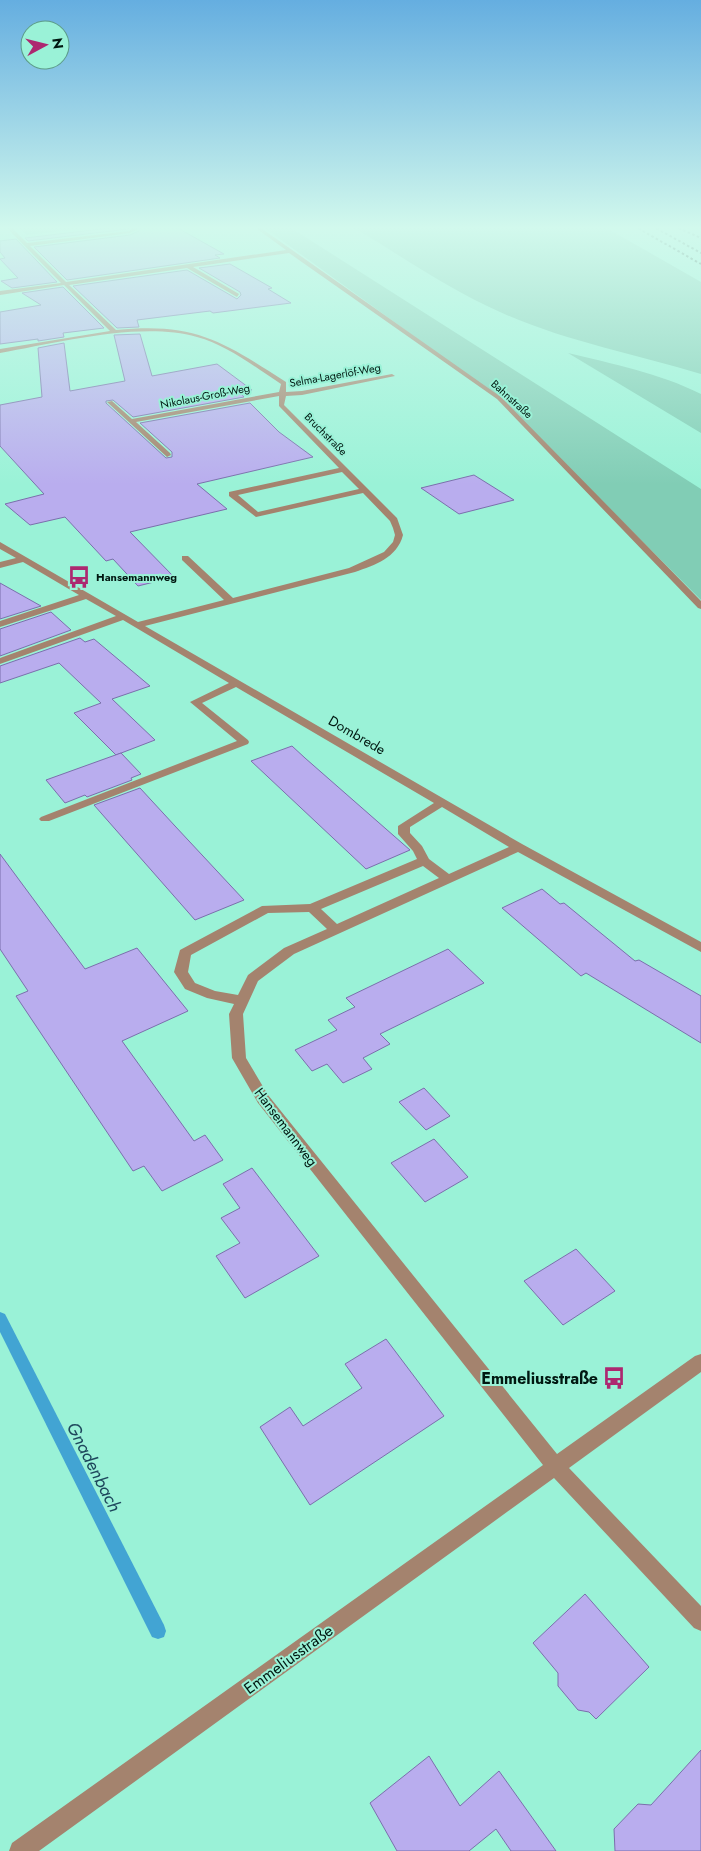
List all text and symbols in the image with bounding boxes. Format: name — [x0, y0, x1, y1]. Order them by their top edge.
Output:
north arrow — [20, 20, 70, 70]
text: N — [47, 37, 69, 50]
street label: Selma-Lagerlöf-Weg — [288, 359, 382, 391]
street label: Bahnstraße — [488, 376, 537, 422]
street label: Nikolaus-Groß-Weg — [159, 379, 251, 413]
street label: Bruchstraße — [301, 409, 351, 459]
bus stop icon: Hansemannweg — [66, 564, 92, 590]
place label: Hansemannweg — [96, 569, 177, 585]
street label: Dombrede — [325, 711, 389, 759]
street label: Hansemannweg — [250, 1084, 322, 1170]
bus stop icon: Emmeliusstraße — [601, 1365, 627, 1391]
place label: Emmeliusstraße — [481, 1367, 598, 1390]
water label: Gnadenbach — [60, 1417, 128, 1517]
street label: Emmeliusstraße — [239, 1619, 338, 1700]

